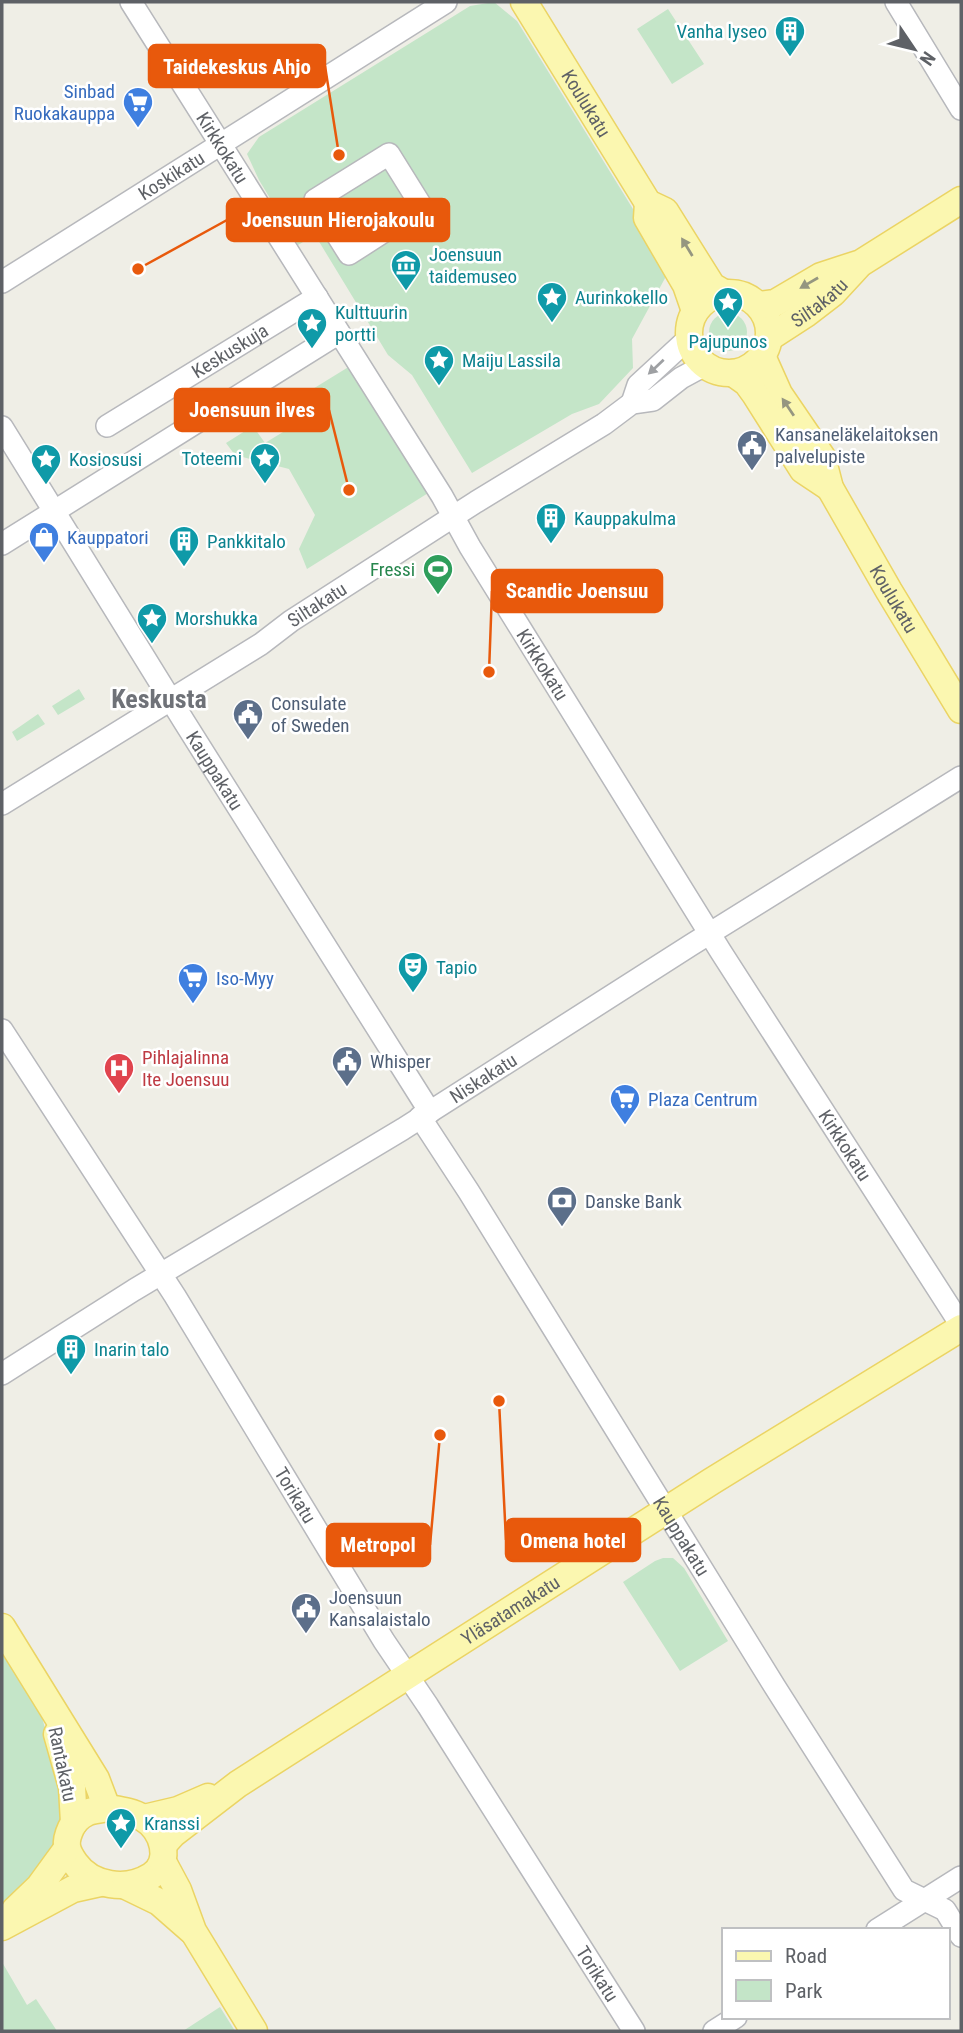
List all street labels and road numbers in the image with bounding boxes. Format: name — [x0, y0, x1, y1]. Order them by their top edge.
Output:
street label: Koulukatu — [557, 66, 616, 141]
street label: Kirkkokatu — [191, 108, 253, 188]
street label: Koskikatu — [134, 146, 209, 205]
street label: Siltakatu — [787, 274, 853, 332]
street label: Keskuskuja — [188, 319, 272, 383]
street label: Koulukatu — [865, 561, 923, 637]
street label: Siltakatu — [283, 577, 351, 632]
street label: Kirkkokatu — [512, 625, 573, 705]
street label: Kauppakatu — [181, 727, 248, 814]
street label: Niskakatu — [446, 1048, 521, 1108]
street label: Kirkkokatu — [814, 1106, 876, 1185]
street label: Torikatu — [269, 1463, 321, 1527]
street label: Kauppakatu — [648, 1492, 714, 1580]
street label: Yläsatamakatu — [457, 1571, 564, 1650]
street label: Rantakatu — [43, 1725, 82, 1803]
street label: Torikatu — [571, 1942, 623, 2006]

